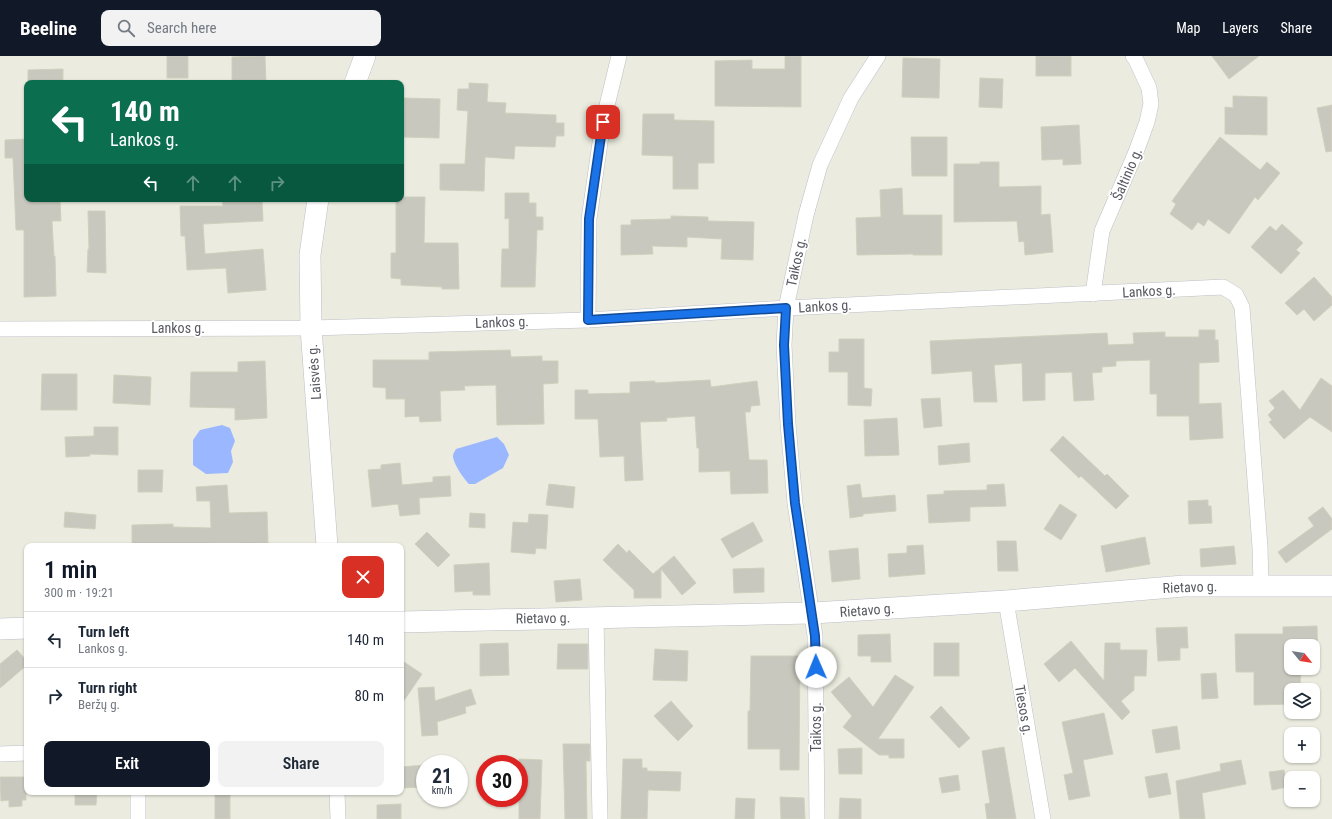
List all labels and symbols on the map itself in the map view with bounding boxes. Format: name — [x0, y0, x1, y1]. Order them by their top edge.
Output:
pin — [586, 105, 620, 139]
street label: Šaltinio g. — [1108, 145, 1145, 203]
street label: Taikos g. — [783, 236, 809, 288]
street label: Lankos g. — [1122, 282, 1176, 300]
street label: Lankos g. — [798, 297, 852, 315]
street label: Lankos g. — [475, 313, 529, 331]
street label: Lankos g. — [151, 320, 205, 336]
street label: Laisvės g. — [304, 344, 324, 400]
street label: Rietavo g. — [1162, 578, 1218, 596]
street label: Rietavo g. — [839, 600, 895, 620]
street label: Rietavo g. — [516, 610, 570, 626]
north arrow — [1284, 639, 1320, 675]
position arrow — [795, 646, 837, 688]
street label: Tiesos g. — [1012, 684, 1036, 736]
street label: Taikos g. — [808, 702, 824, 752]
speed limit sign: 30 — [476, 755, 528, 807]

